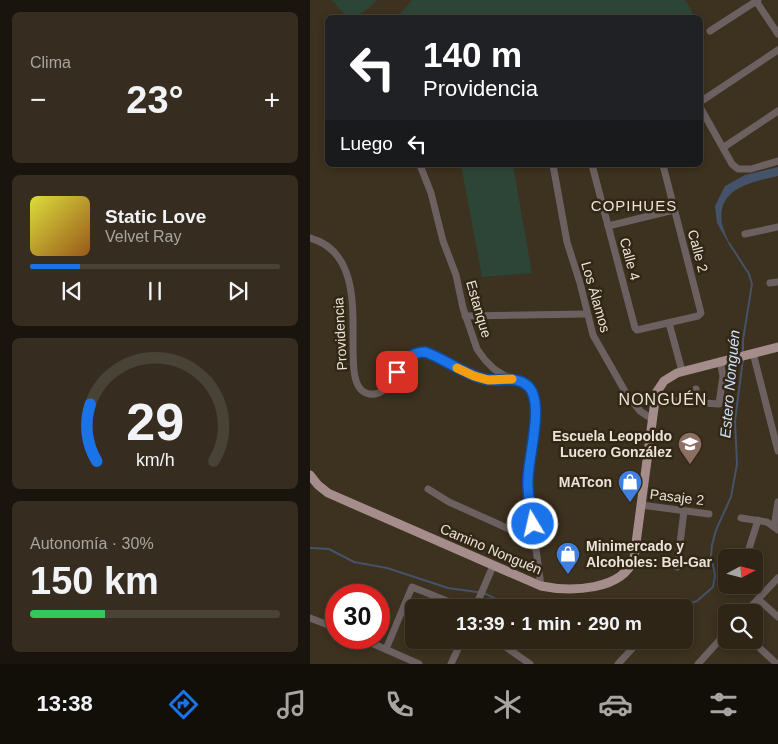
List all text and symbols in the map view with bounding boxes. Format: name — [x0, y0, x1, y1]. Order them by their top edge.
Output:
icon: left — [340, 35, 405, 100]
text: 140 m — [423, 35, 522, 74]
text: Clima — [30, 54, 71, 71]
text: Providencia — [423, 76, 538, 101]
text: 23° — [126, 79, 184, 121]
text: − — [30, 84, 46, 115]
text: + — [264, 84, 280, 115]
icon: left — [403, 130, 431, 158]
text: Luego — [340, 133, 393, 154]
district label: COPIHUES — [591, 197, 677, 214]
text: Static Love — [105, 206, 206, 227]
text: Velvet Ray — [105, 228, 181, 245]
street label: Calle 2 — [685, 228, 711, 274]
street label: Calle 4 — [617, 236, 643, 282]
street label: Los Álamos — [578, 260, 614, 334]
icon: previous — [58, 277, 86, 305]
icon: pause — [141, 277, 169, 305]
icon: next — [224, 277, 252, 305]
street label: Estanque — [463, 278, 495, 340]
street label: Providencia — [330, 297, 350, 371]
water label: Estero Nonguén — [716, 329, 743, 439]
pin — [376, 351, 418, 393]
icon: arrive — [383, 358, 411, 386]
district label: NONGUÉN — [619, 390, 707, 408]
text: 29 — [126, 393, 184, 451]
place label: Escuela Leopoldo Lucero González — [552, 428, 672, 460]
school or university icon: Escuela Leopoldo Lucero González — [677, 431, 703, 465]
text: km/h — [136, 450, 174, 470]
shop icon: MATcon — [617, 469, 643, 503]
place label: MATcon — [559, 474, 612, 490]
street label: Pasaje 2 — [649, 486, 705, 508]
position arrow — [506, 497, 558, 549]
street label: Camino Nonguén — [438, 520, 544, 578]
text: Autonomía · 30% — [30, 535, 154, 552]
place label: Minimercado y Alcoholes: Bel-Gar — [586, 538, 713, 570]
shop icon: Minimercado y Alcoholes: Bel-Gar — [555, 541, 581, 575]
north arrow — [718, 549, 762, 594]
map controls — [718, 549, 763, 649]
text: 150 km — [30, 560, 159, 602]
speed limit sign: 30 — [325, 584, 390, 649]
button: search — [718, 604, 763, 649]
text: 13:39 · 1 min · 290 m — [456, 613, 642, 634]
icon: directions — [166, 687, 201, 722]
icon: music — [274, 687, 309, 722]
icon: phone — [382, 687, 417, 722]
icon: climate — [490, 687, 525, 722]
icon: car — [598, 687, 633, 722]
icon: filters — [706, 687, 741, 722]
text: 13:38 — [37, 691, 93, 716]

